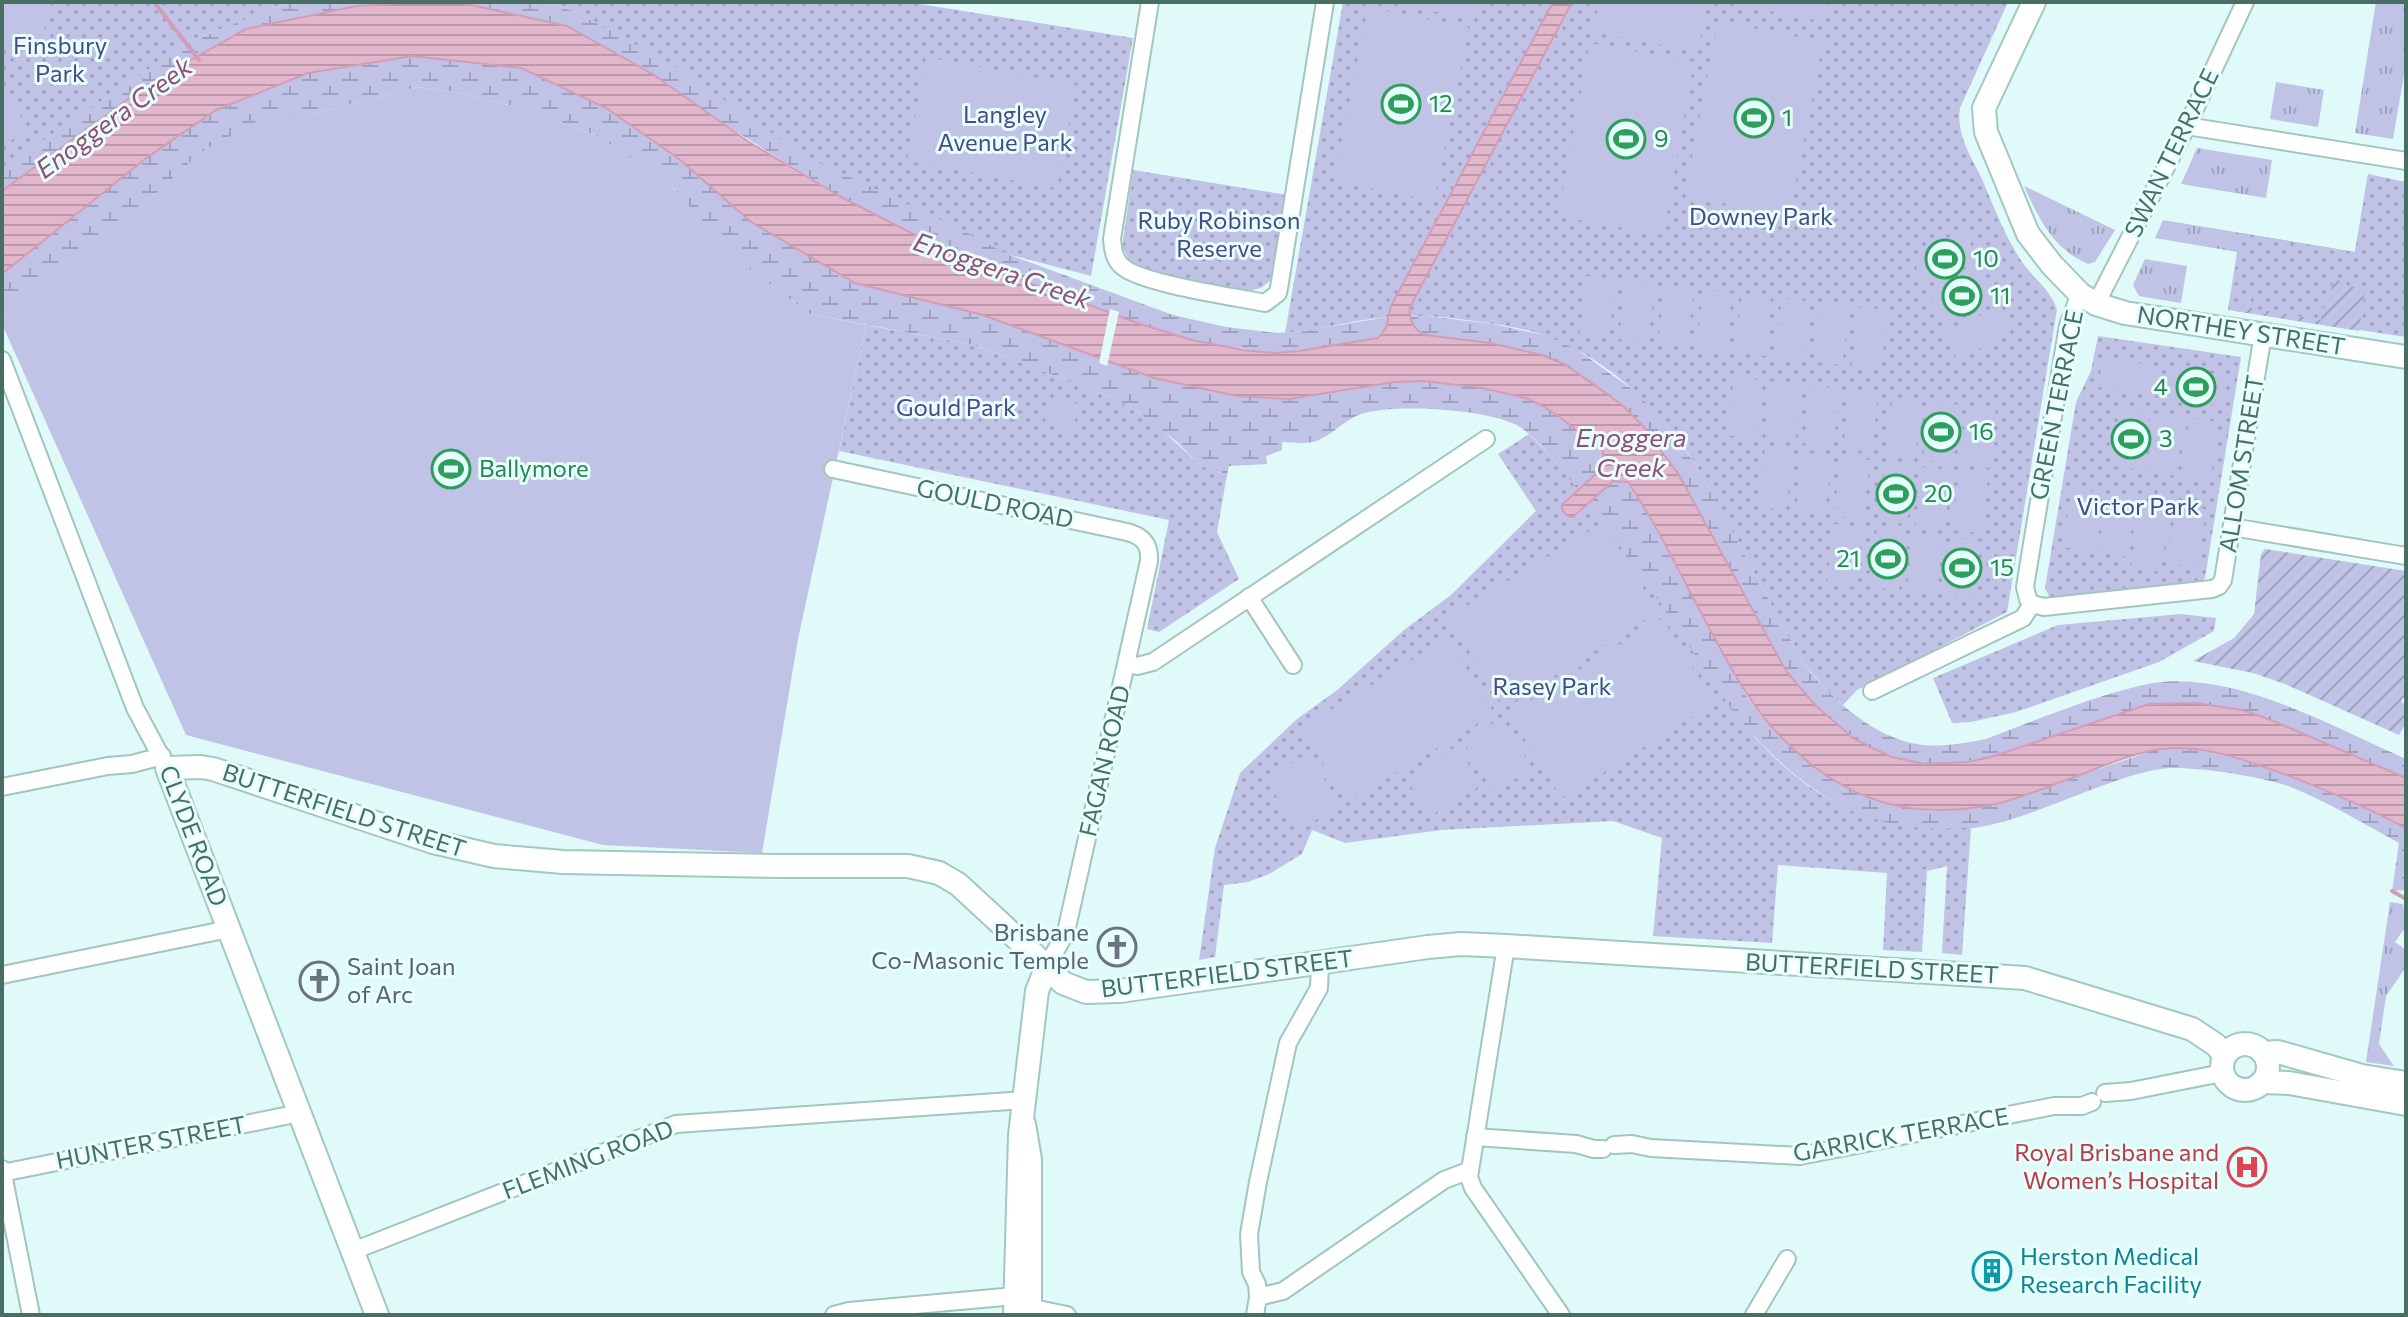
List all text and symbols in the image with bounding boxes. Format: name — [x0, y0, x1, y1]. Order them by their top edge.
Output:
park label: Finsbury Park — [13, 30, 107, 87]
water label: Enoggera Creek — [29, 49, 198, 184]
street label: SWAN TERRACE — [2117, 63, 2224, 241]
sports icon: 12 — [1380, 83, 1422, 125]
place label: 12 — [1429, 88, 1453, 117]
sports icon: 1 — [1733, 97, 1775, 139]
park label: Langley Avenue Park — [938, 99, 1072, 156]
place label: 1 — [1782, 102, 1792, 131]
sports icon: 9 — [1605, 118, 1647, 160]
place label: 9 — [1654, 123, 1669, 152]
park label: Downey Park — [1689, 201, 1833, 230]
park label: Ruby Robinson Reserve — [1137, 205, 1301, 262]
water label: Enoggera Creek — [910, 225, 1096, 315]
sports icon: 10 — [1924, 238, 1966, 280]
place label: 10 — [1973, 243, 1999, 272]
sports icon: 11 — [1941, 275, 1983, 317]
place label: 11 — [1990, 280, 2011, 309]
street label: NORTHEY STREET — [2135, 299, 2347, 360]
street label: GREEN TERRACE — [2023, 307, 2088, 502]
sports icon: 4 — [2175, 366, 2217, 408]
place label: 4 — [2154, 371, 2168, 400]
street label: ALLOM STREET — [2212, 373, 2269, 555]
park label: Gould Park — [896, 392, 1016, 421]
sports icon: 16 — [1920, 411, 1962, 453]
place label: 16 — [1969, 416, 1994, 445]
sports icon: 3 — [2110, 418, 2152, 460]
water label: Enoggera Creek — [1575, 421, 1687, 482]
place label: 3 — [2159, 423, 2173, 452]
sports icon: Ballymore — [430, 448, 472, 490]
place label: Ballymore — [479, 453, 589, 482]
street label: GOULD ROAD — [914, 472, 1076, 533]
sports icon: 20 — [1875, 473, 1917, 515]
place label: 20 — [1924, 478, 1953, 507]
park label: Victor Park — [2077, 491, 2199, 520]
sports icon: 21 — [1867, 538, 1909, 580]
place label: 21 — [1836, 543, 1860, 572]
sports icon: 15 — [1941, 547, 1983, 589]
place label: 15 — [1990, 552, 2014, 581]
park label: Rasey Park — [1492, 671, 1612, 700]
street label: FAGAN ROAD — [1072, 682, 1135, 839]
street label: BUTTERFIELD STREET — [219, 757, 470, 863]
street label: CLYDE ROAD — [154, 761, 235, 910]
place label: Brisbane Co-Masonic Temple — [871, 917, 1089, 974]
church icon: Brisbane Co-Masonic Temple — [1096, 926, 1138, 968]
street label: BUTTERFIELD STREET — [1099, 943, 1355, 1002]
street label: BUTTERFIELD STREET — [1745, 946, 2000, 989]
place label: Saint Joan of Arc — [347, 951, 456, 1008]
church icon: Saint Joan of Arc — [298, 960, 340, 1002]
street label: GARRICK TERRACE — [1791, 1100, 2011, 1167]
street label: HUNTER STREET — [53, 1109, 248, 1174]
street label: FLEMING ROAD — [498, 1113, 677, 1204]
place label: Royal Brisbane and Women’s Hospital — [2014, 1137, 2219, 1194]
hospital icon: Royal Brisbane and Women’s Hospital — [2226, 1146, 2268, 1188]
place label: Herston Medical Research Facility — [2020, 1241, 2202, 1298]
building icon: Herston Medical Research Facility — [1971, 1250, 2013, 1292]

